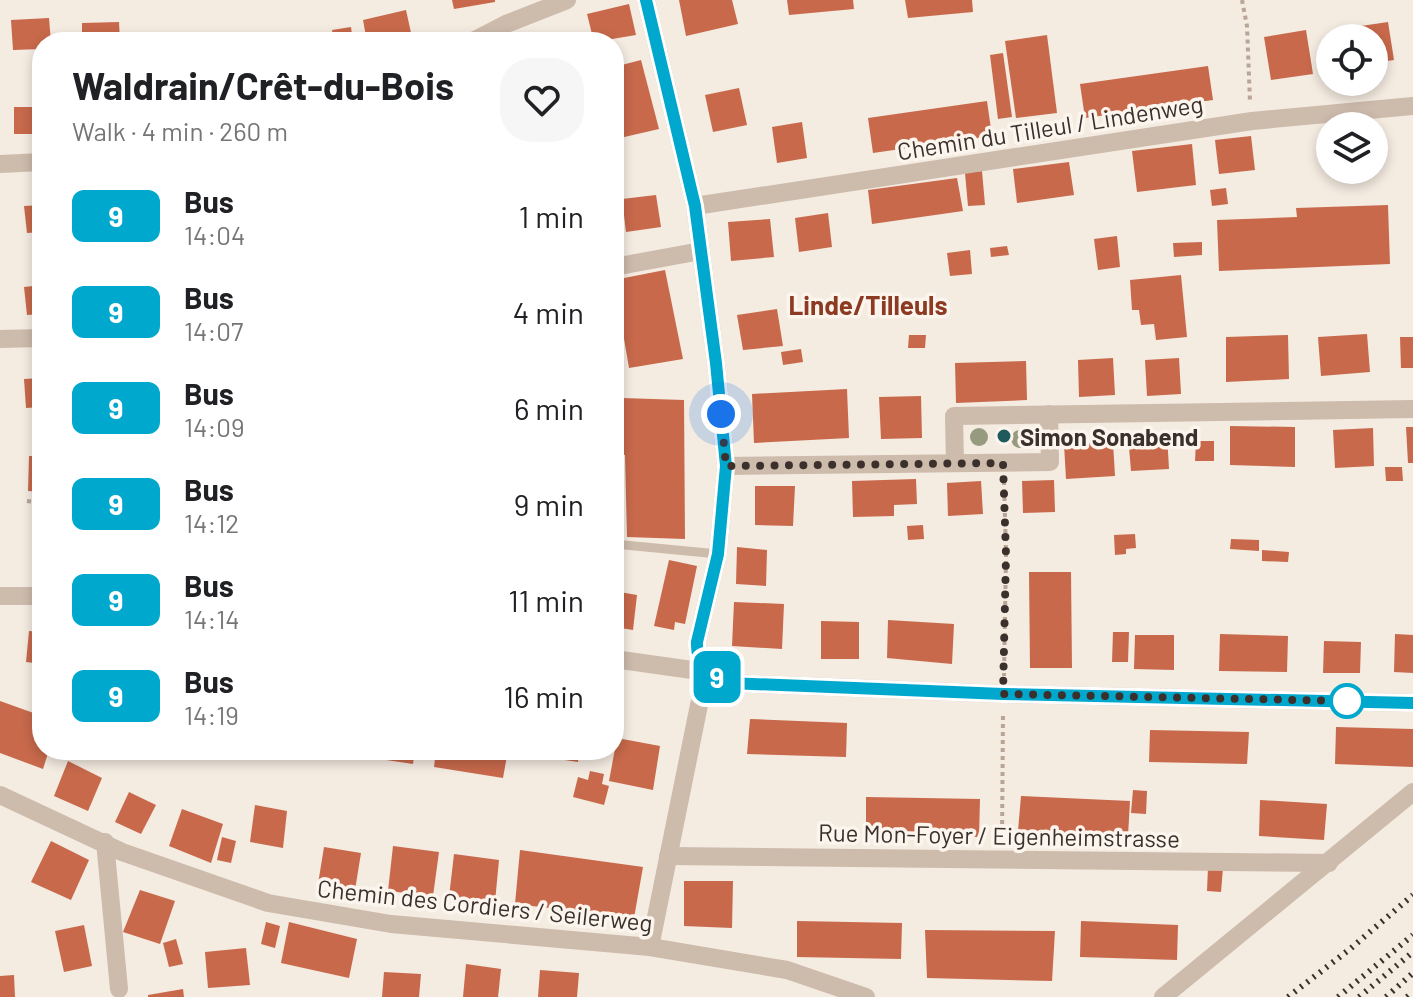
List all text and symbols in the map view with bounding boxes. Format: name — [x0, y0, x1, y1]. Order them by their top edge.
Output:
map controls — [1316, 24, 1388, 184]
button: locate — [1316, 24, 1388, 96]
button: heart — [500, 58, 584, 142]
text: Waldrain/Crêt-du-Bois — [72, 62, 454, 108]
street label: Chemin du Tilleul / Lindenweg — [895, 88, 1205, 166]
button: layers — [1316, 112, 1388, 184]
text: Walk · 4 min · 260 m — [72, 115, 288, 146]
text: Bus — [184, 183, 234, 219]
text: 1 min — [519, 198, 584, 234]
text: 9 — [109, 199, 123, 233]
text: 14:04 — [184, 219, 245, 250]
text: Bus — [184, 279, 234, 315]
district label: Linde/Tilleuls — [789, 289, 948, 320]
text: 4 min — [513, 294, 584, 330]
text: 9 — [109, 295, 123, 329]
text: 14:07 — [184, 315, 243, 346]
text: Bus — [184, 375, 234, 411]
text: 6 min — [514, 390, 584, 426]
text: 9 — [109, 391, 123, 425]
your location — [701, 394, 741, 434]
text: 14:09 — [184, 411, 244, 442]
place label: Simon Sonabend — [1020, 422, 1198, 451]
marker: Simon Sonabend — [995, 427, 1013, 445]
text: Bus — [184, 471, 234, 507]
text: 9 min — [514, 486, 584, 522]
text: 9 — [109, 487, 123, 521]
text: 14:12 — [184, 507, 239, 538]
text: Bus — [184, 567, 234, 603]
text: 11 min — [508, 582, 584, 618]
text: 9 — [109, 583, 123, 617]
text: 14:14 — [184, 603, 240, 634]
line badge: 9 — [691, 651, 743, 703]
text: 9 — [710, 660, 724, 694]
text: Bus — [184, 663, 234, 699]
text: 16 min — [503, 678, 584, 714]
text: 9 — [109, 679, 123, 713]
unlabelled marker — [1330, 684, 1364, 718]
text: 14:19 — [184, 699, 239, 730]
street label: Rue Mon-Foyer / Eigenheimstrasse — [818, 817, 1180, 853]
street label: Chemin des Cordiers / Seilerweg — [316, 873, 654, 937]

